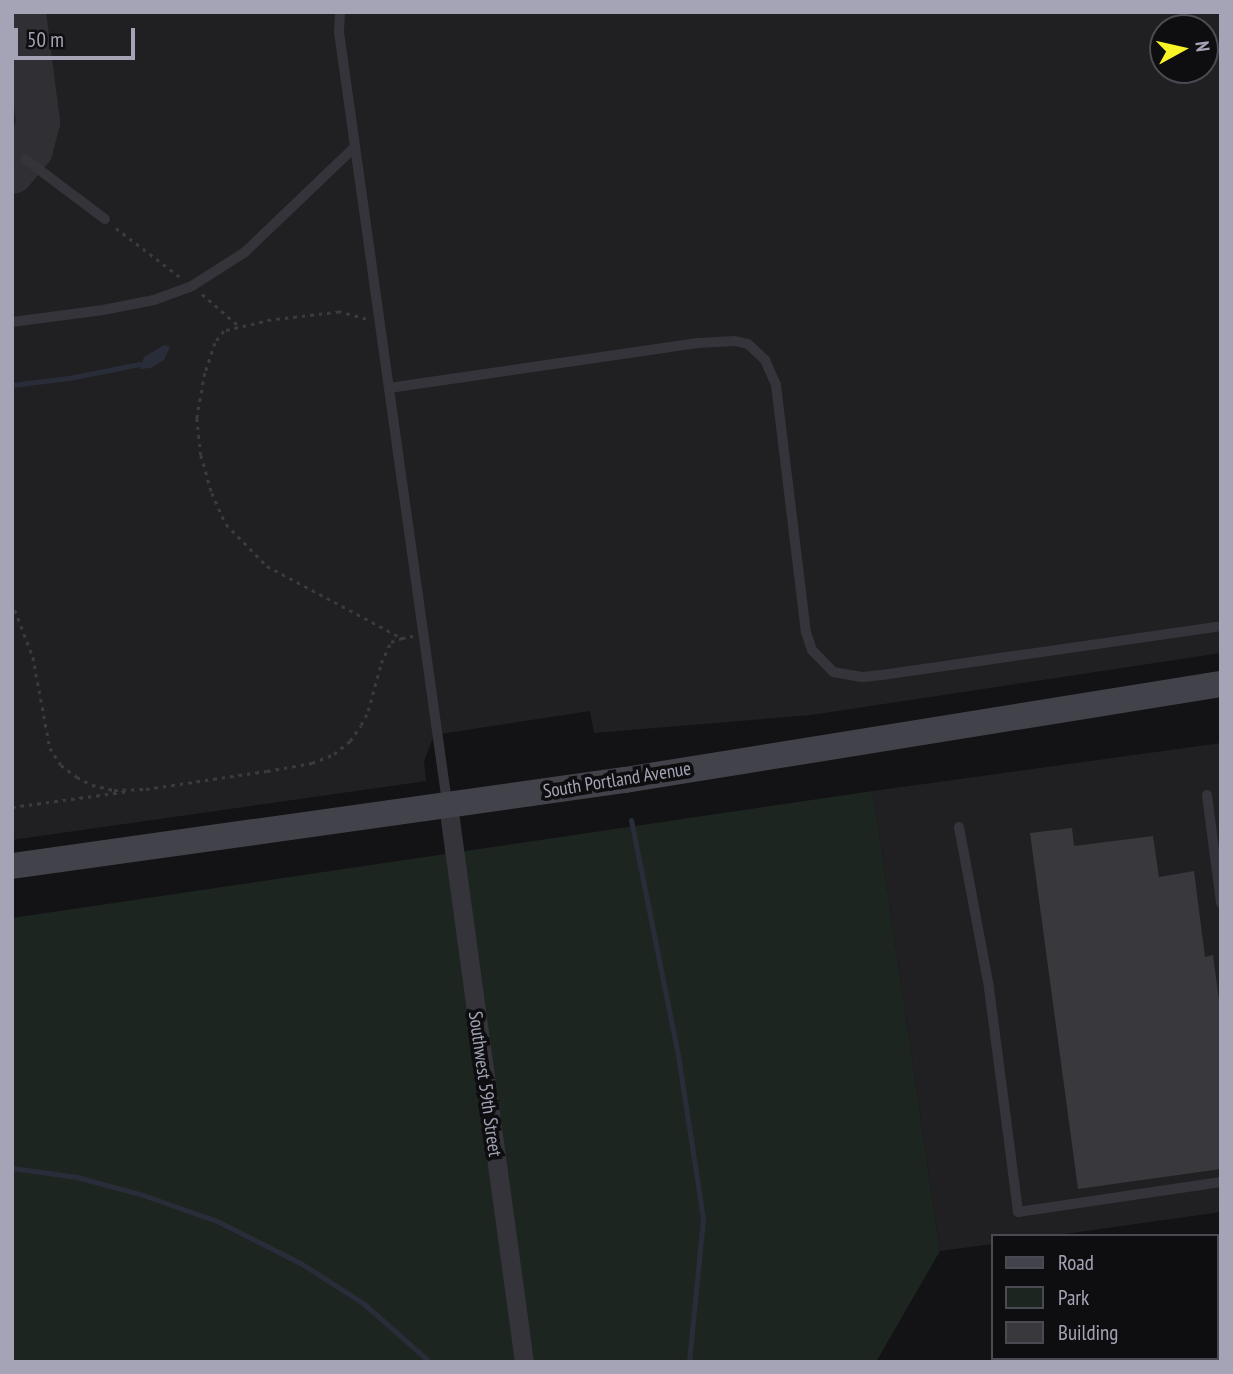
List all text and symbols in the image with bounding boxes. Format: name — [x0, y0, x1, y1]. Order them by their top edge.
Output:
scale bar — [18, 14, 138, 58]
north arrow — [1149, 14, 1219, 84]
text: 50 m — [27, 26, 64, 53]
text: N — [1190, 40, 1215, 53]
street label: South Portland Avenue — [541, 757, 693, 803]
street label: Southwest 59th Street — [463, 1010, 507, 1158]
legend — [992, 1234, 1219, 1360]
text: Road — [1058, 1249, 1094, 1276]
text: Park — [1058, 1284, 1089, 1311]
text: Building — [1058, 1319, 1118, 1346]

